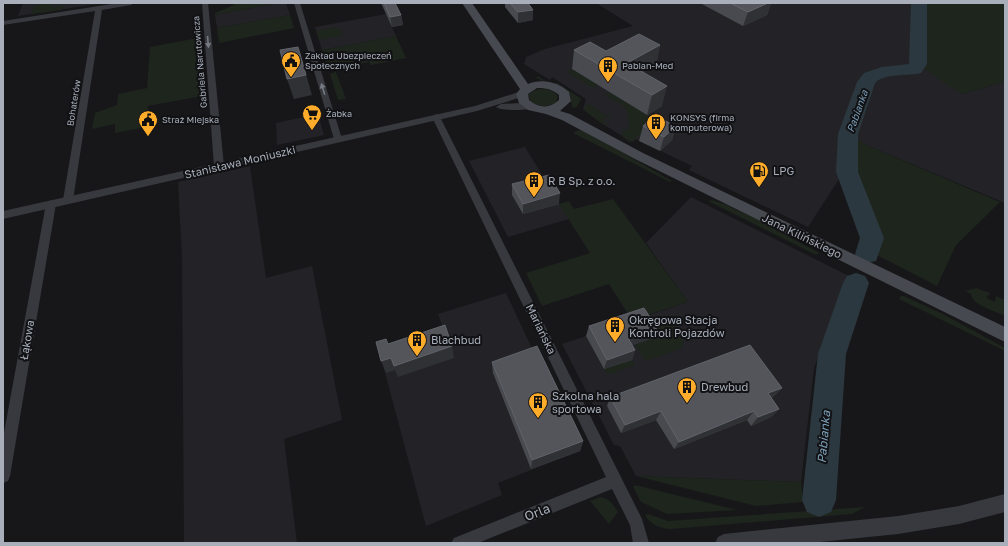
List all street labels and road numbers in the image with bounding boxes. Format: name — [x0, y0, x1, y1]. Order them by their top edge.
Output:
street label: Gabriela Narutowicza — [190, 16, 209, 109]
street label: Bohaterów — [64, 78, 83, 127]
street label: Stanisława Moniuszki — [183, 142, 297, 181]
street label: Jana Kilińskiego — [760, 211, 844, 261]
street label: Mariańska — [524, 302, 559, 356]
street label: Łąkowa — [17, 319, 36, 361]
street label: Orla — [522, 500, 552, 524]

